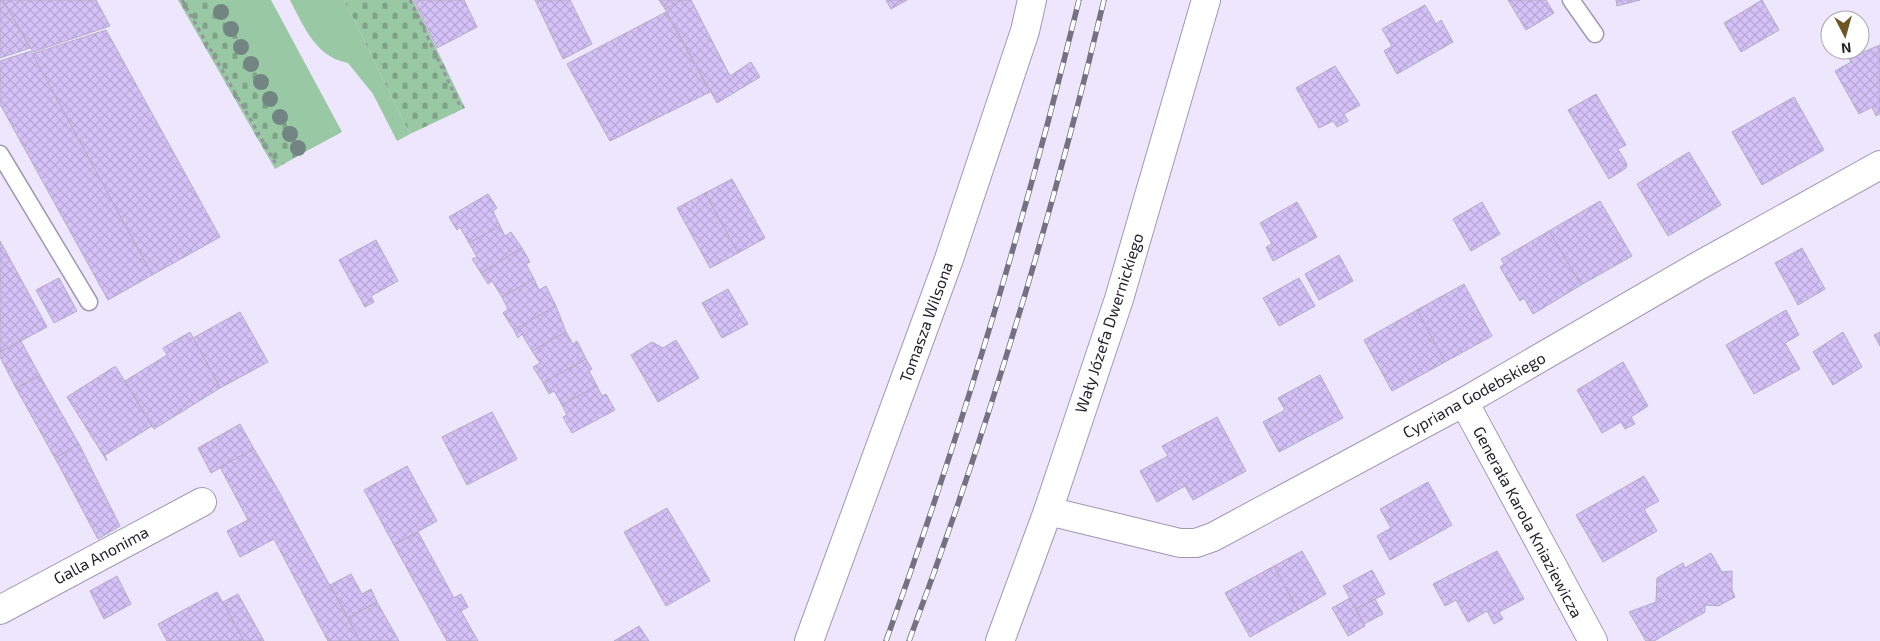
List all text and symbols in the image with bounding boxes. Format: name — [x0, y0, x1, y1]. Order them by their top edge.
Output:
north arrow — [1820, 10, 1870, 60]
text: N — [1840, 39, 1852, 57]
street label: Wały Józefa Dwernickiego — [1070, 230, 1147, 415]
street label: Tomasza Wilsona — [895, 259, 956, 385]
street label: Cypriana Godebskiego — [1399, 347, 1548, 442]
street label: Generała Karola Kniaziewicza — [1470, 423, 1587, 621]
street label: Galla Anonima — [50, 522, 151, 588]

